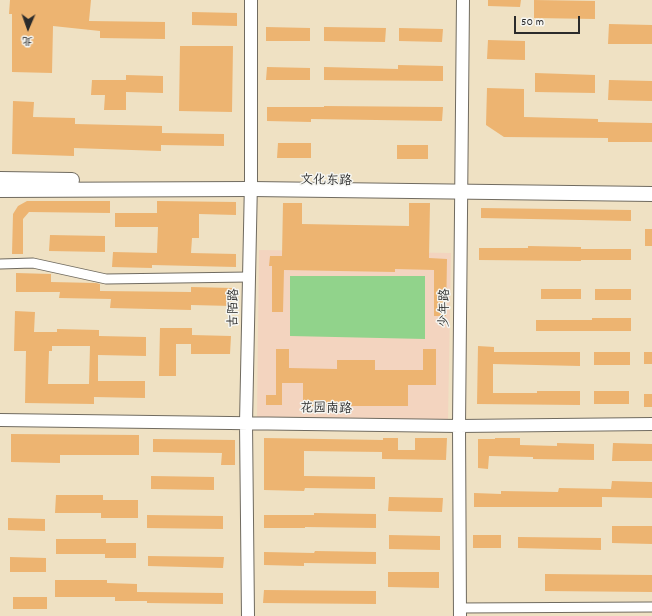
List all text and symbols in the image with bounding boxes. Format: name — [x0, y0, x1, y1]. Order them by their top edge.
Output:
north arrow — [8, 8, 48, 48]
scale bar — [516, 8, 582, 34]
text: 50 m — [521, 14, 544, 31]
text: 北 — [22, 32, 33, 48]
street label: 文化东路 — [300, 174, 352, 190]
street label: 古陌路 — [227, 288, 243, 328]
street label: 少年路 — [438, 288, 454, 328]
street label: 花园南路 — [300, 402, 352, 418]

